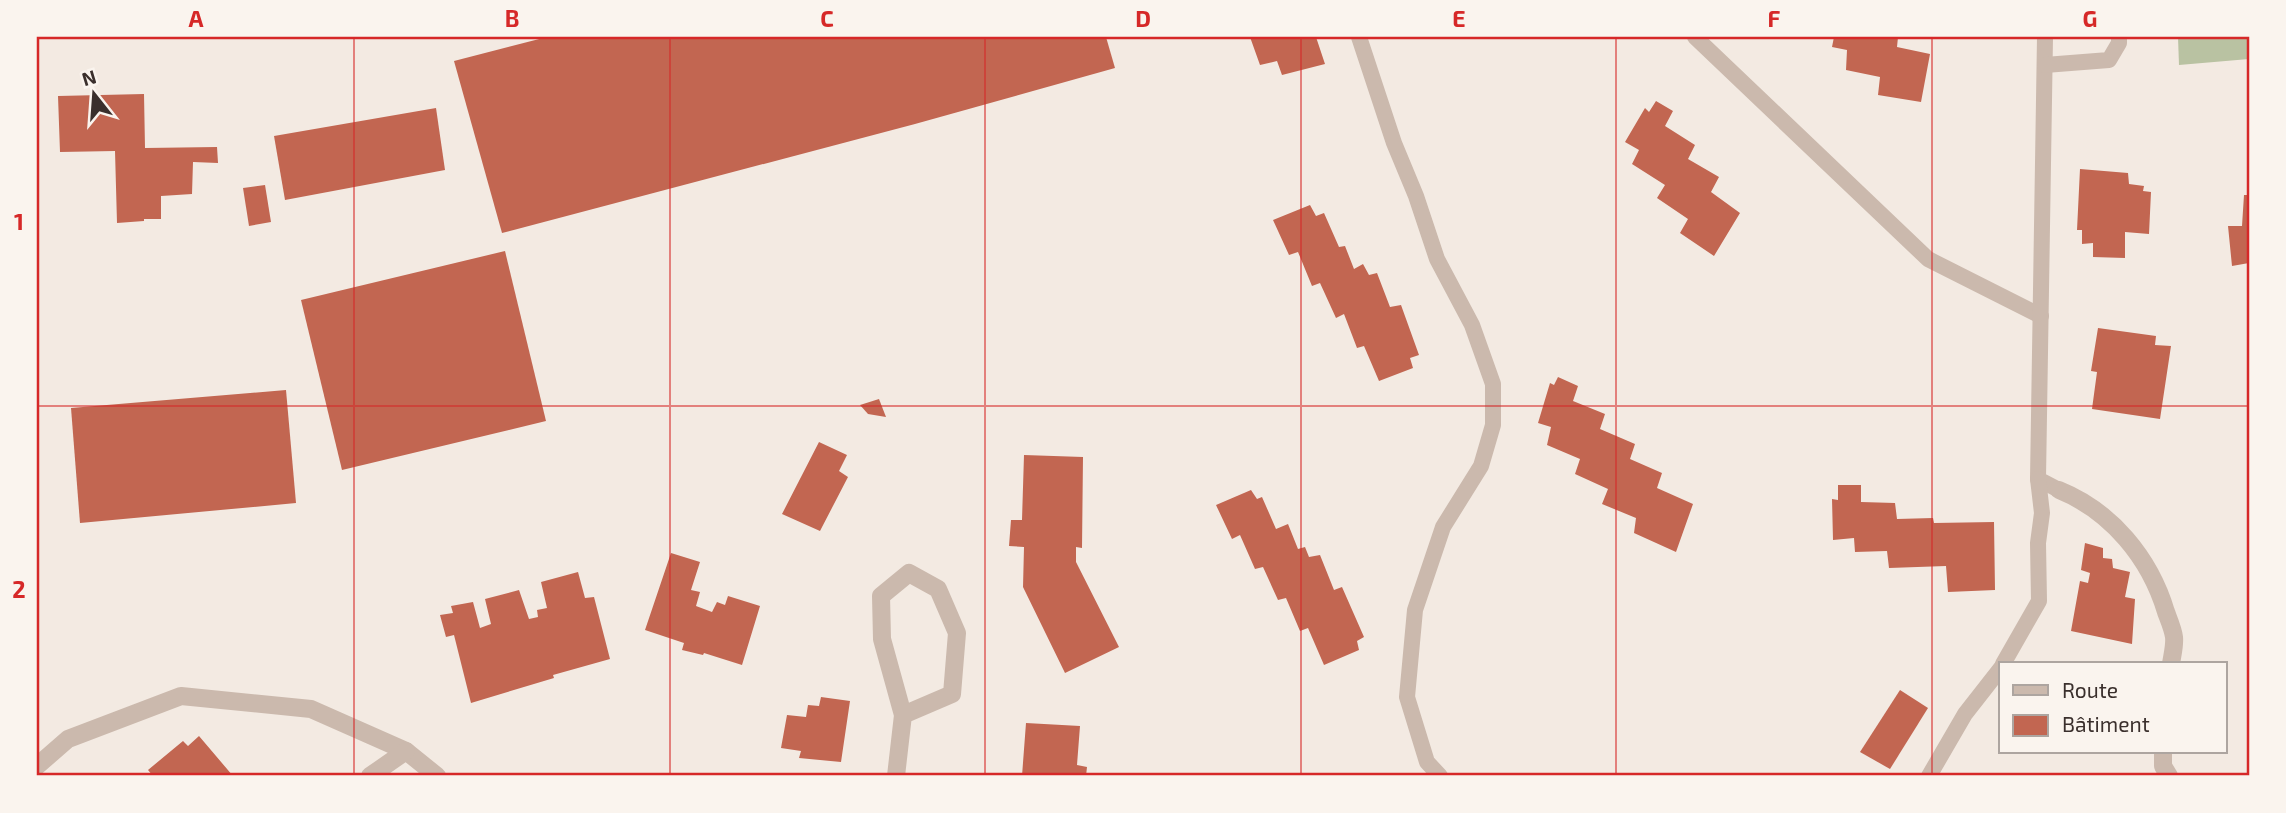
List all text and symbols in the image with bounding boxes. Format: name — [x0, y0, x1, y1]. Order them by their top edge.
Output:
text: A — [188, 4, 204, 32]
text: B — [505, 4, 519, 32]
text: C — [820, 4, 834, 32]
text: D — [1135, 4, 1151, 32]
text: E — [1452, 4, 1466, 32]
text: F — [1768, 4, 1781, 32]
text: G — [2083, 4, 2097, 32]
north arrow — [60, 60, 130, 130]
text: N — [79, 64, 99, 90]
text: 1 — [14, 207, 24, 235]
text: 2 — [12, 575, 26, 603]
legend — [1999, 662, 2226, 754]
text: Route — [2062, 677, 2118, 702]
text: Bâtiment — [2062, 711, 2150, 736]

